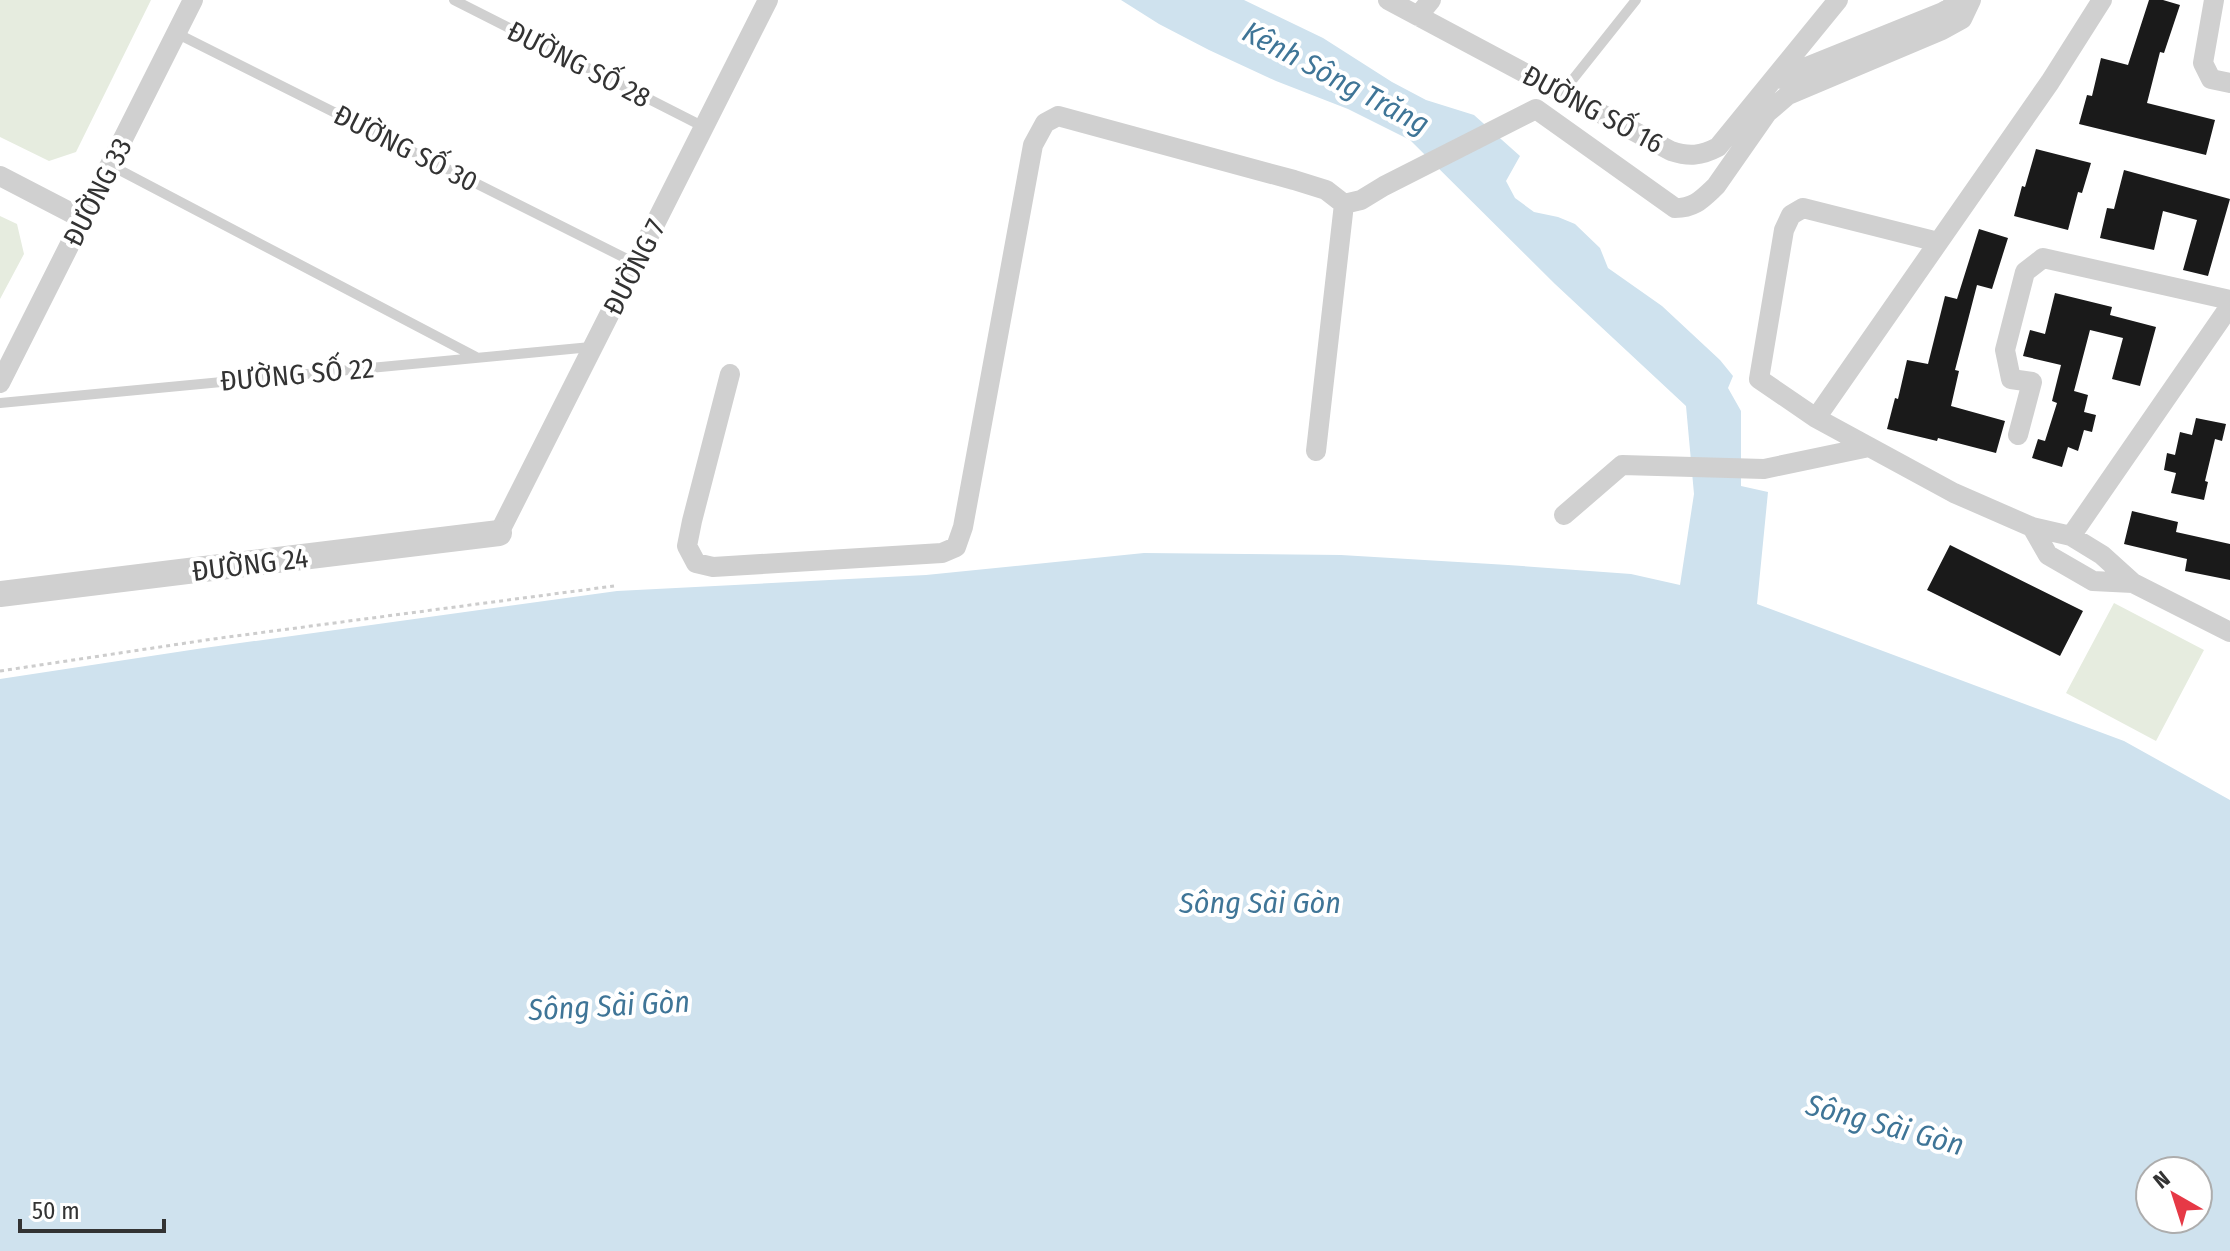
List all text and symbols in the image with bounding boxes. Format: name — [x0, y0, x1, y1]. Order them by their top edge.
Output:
street label: ĐƯỜNG SỐ 28 — [502, 12, 657, 115]
water label: Kênh Sông Trăng — [1237, 14, 1435, 142]
street label: ĐƯỜNG SỐ 16 — [1517, 56, 1670, 160]
street label: ĐƯỜNG SỐ 30 — [328, 95, 484, 199]
street label: ĐƯỜNG 33 — [56, 133, 139, 252]
street label: ĐƯỜNG 7 — [596, 214, 672, 321]
street label: ĐƯỜNG SỐ 22 — [219, 348, 375, 398]
street label: ĐƯỜNG 24 — [190, 541, 310, 588]
water label: Sông Sài Gòn — [1178, 885, 1341, 921]
water label: Sông Sài Gòn — [526, 984, 691, 1028]
water label: Sông Sài Gòn — [1801, 1086, 1968, 1163]
north arrow — [2134, 1155, 2214, 1235]
text: N — [2148, 1165, 2175, 1194]
scale bar — [20, 1183, 164, 1233]
text: 50 m — [32, 1197, 80, 1225]

